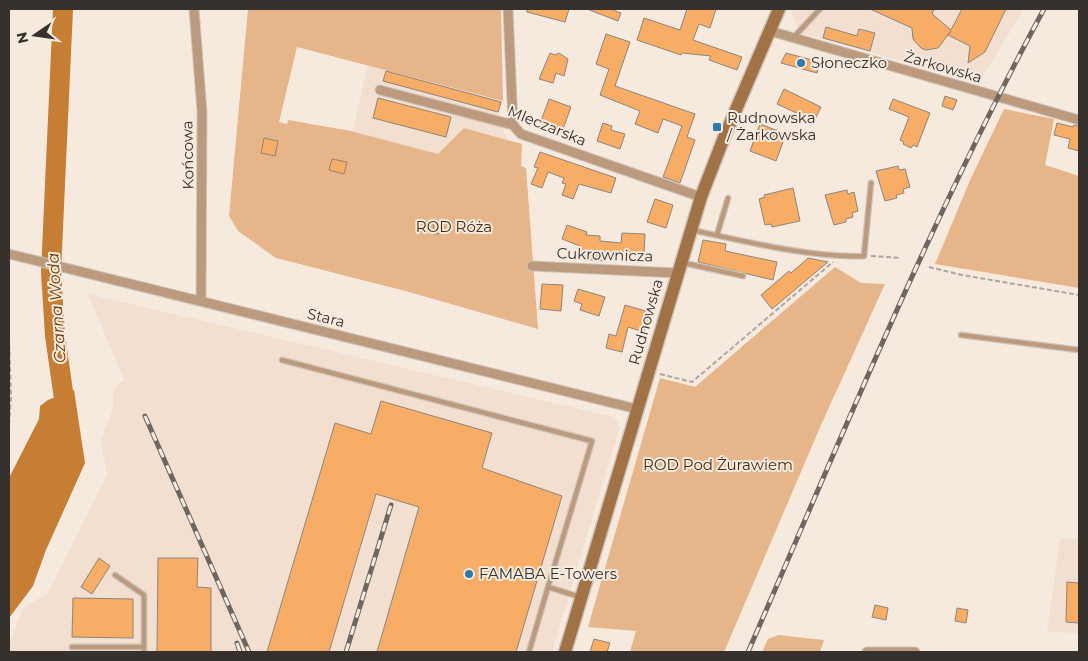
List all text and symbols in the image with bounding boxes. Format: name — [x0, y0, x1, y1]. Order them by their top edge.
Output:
north arrow — [10, 10, 60, 60]
text: N — [12, 30, 32, 45]
street label: Żarkowska — [902, 46, 984, 87]
place label: Słoneczko — [811, 53, 887, 72]
marker: Słoneczko — [795, 57, 807, 69]
street label: Mleczarska — [505, 101, 589, 150]
place label: Rudnowska / Żarkowska — [726, 108, 816, 144]
street label: Końcowa — [177, 120, 198, 190]
marker: Rudnowska / Żarkowska — [711, 121, 723, 133]
park label: ROD Róża — [416, 217, 492, 236]
street label: Cukrownicza — [556, 243, 654, 266]
water label: Czarna Woda — [43, 252, 70, 364]
street label: Rudnowska — [624, 277, 667, 367]
street label: Stara — [305, 304, 347, 331]
park label: ROD Pod Żurawiem — [643, 455, 793, 474]
place label: FAMABA E-Towers — [479, 564, 617, 583]
marker: FAMABA E-Towers — [463, 568, 475, 580]

